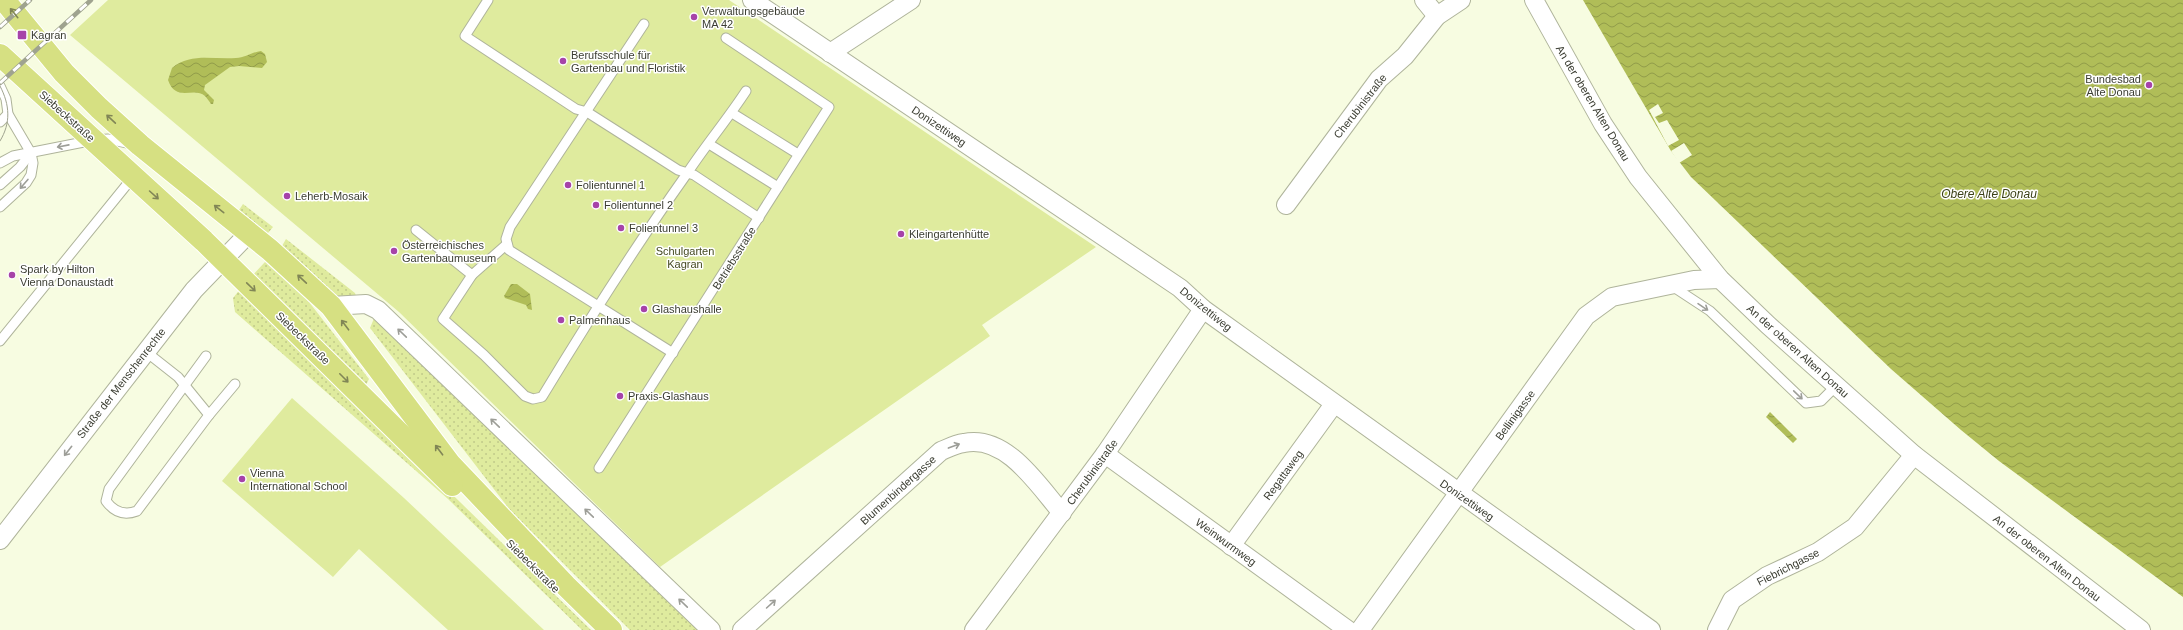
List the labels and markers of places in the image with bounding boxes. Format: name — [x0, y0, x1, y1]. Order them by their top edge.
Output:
place label: Verwaltungsgebäude MA 42 — [702, 5, 805, 30]
marker: Verwaltungsgebäude MA 42 — [689, 12, 699, 22]
marker: Kagran — [16, 29, 28, 41]
place label: Kagran — [31, 29, 66, 41]
place label: Berufsschule für Gartenbau und Floristik — [571, 49, 686, 74]
marker: Berufsschule für Gartenbau und Floristik — [558, 56, 568, 66]
place label: Bundesbad Alte Donau — [2085, 73, 2141, 98]
marker: Bundesbad Alte Donau — [2144, 80, 2154, 90]
place label: Folientunnel 1 — [576, 179, 645, 191]
marker: Folientunnel 1 — [563, 180, 573, 190]
place label: Leherb-Mosaik — [295, 190, 368, 202]
marker: Leherb-Mosaik — [282, 191, 292, 201]
place label: Folientunnel 2 — [604, 199, 673, 211]
marker: Folientunnel 2 — [591, 200, 601, 210]
place label: Folientunnel 3 — [629, 222, 698, 234]
marker: Folientunnel 3 — [616, 223, 626, 233]
place label: Kleingartenhütte — [909, 228, 989, 240]
marker: Kleingartenhütte — [896, 229, 906, 239]
place label: Österreichisches Gartenbaumuseum — [402, 239, 496, 264]
marker: Österreichisches Gartenbaumuseum — [389, 246, 399, 256]
place label: Spark by Hilton Vienna Donaustadt — [20, 263, 113, 288]
marker: Spark by Hilton Vienna Donaustadt — [7, 270, 17, 280]
place label: Glashaushalle — [652, 303, 722, 315]
marker: Glashaushalle — [639, 304, 649, 314]
place label: Palmenhaus — [569, 314, 631, 326]
marker: Palmenhaus — [556, 315, 566, 325]
place label: Praxis-Glashaus — [628, 390, 709, 402]
marker: Praxis-Glashaus — [615, 391, 625, 401]
place label: Vienna International School — [250, 467, 347, 492]
marker: Vienna International School — [237, 474, 247, 484]

